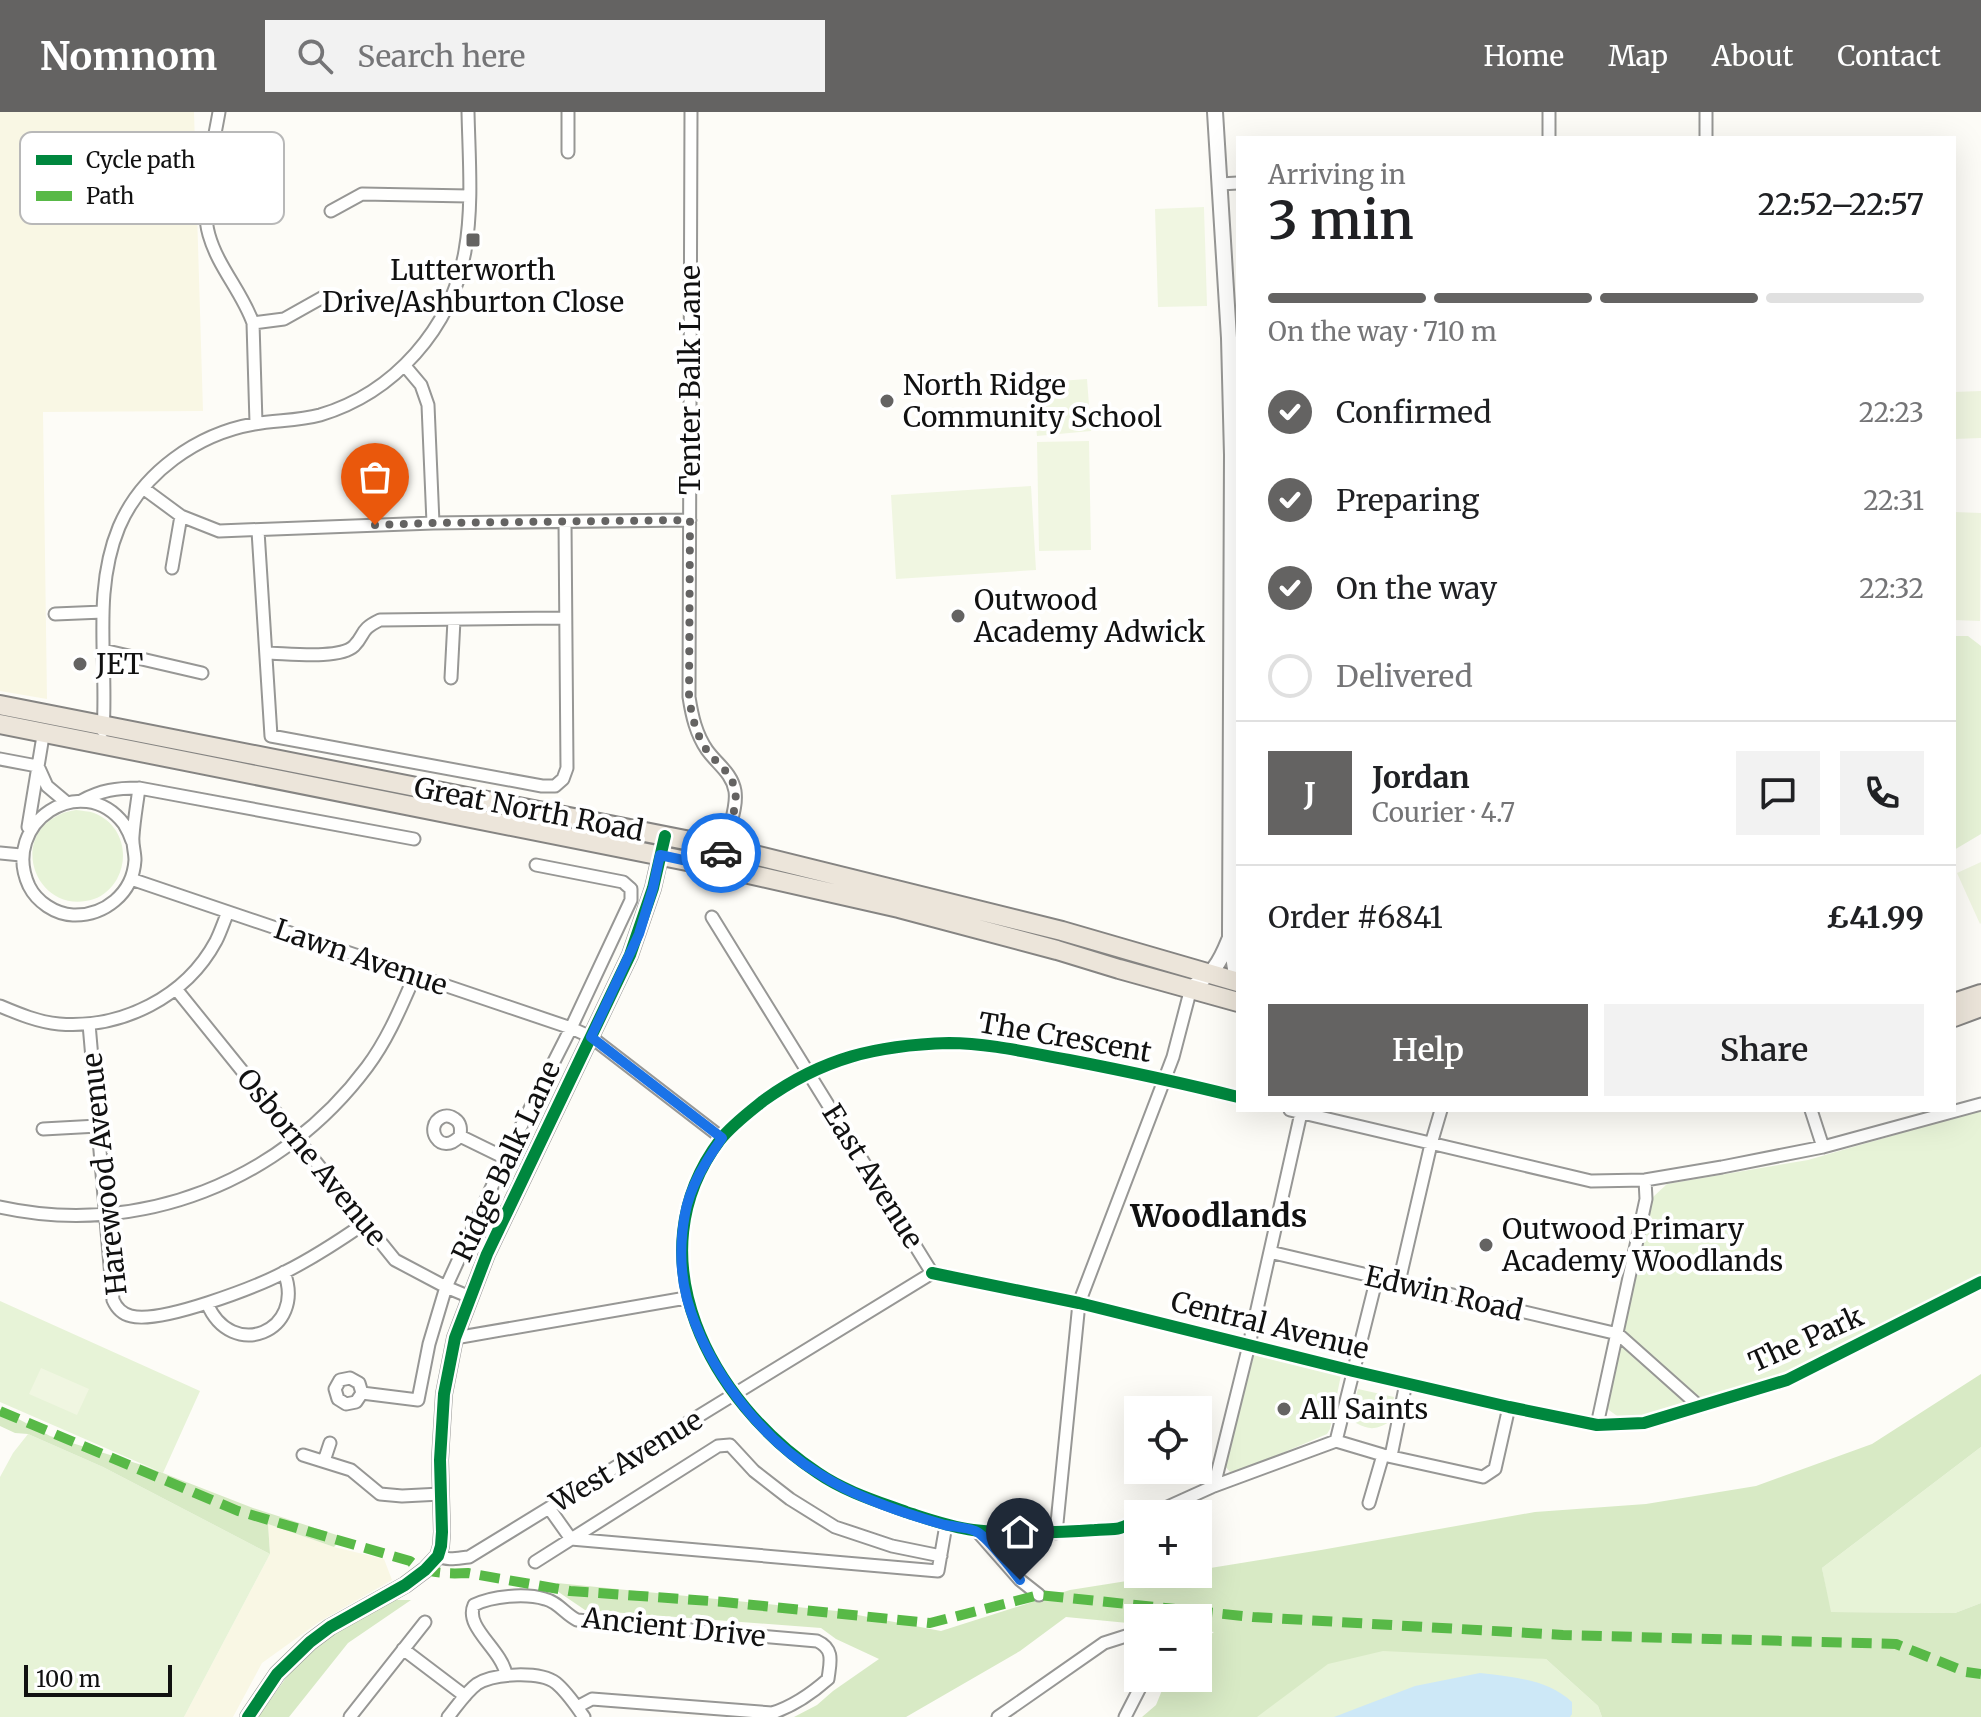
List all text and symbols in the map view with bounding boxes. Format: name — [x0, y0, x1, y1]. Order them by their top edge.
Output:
search box — [265, 20, 825, 92]
text: Nomnom — [40, 33, 217, 80]
icon: search — [293, 34, 337, 78]
text: Search here — [357, 37, 525, 75]
text: Home — [1483, 38, 1564, 74]
text: Map — [1608, 38, 1668, 74]
text: About — [1712, 38, 1793, 74]
text: Contact — [1837, 38, 1941, 74]
legend — [20, 132, 284, 224]
text: Cycle path — [86, 146, 196, 174]
text: Arriving in — [1268, 158, 1406, 191]
text: Path — [86, 182, 135, 210]
text: 22:52–22:57 — [1758, 185, 1924, 223]
text: 3 min — [1268, 188, 1414, 253]
marker: Lutterworth Drive/Ashburton Close — [464, 231, 482, 249]
place label: Lutterworth Drive/Ashburton Close — [322, 252, 624, 320]
street label: Tenter Balk Lane — [672, 265, 708, 495]
text: On the way · 710 m — [1268, 315, 1497, 348]
place label: North Ridge Community School — [903, 367, 1162, 435]
icon: check — [1268, 390, 1312, 434]
marker: North Ridge Community School — [878, 392, 896, 410]
text: Confirmed — [1336, 393, 1491, 431]
text: 22:23 — [1859, 396, 1924, 429]
pin — [341, 443, 409, 525]
icon: bag — [353, 455, 397, 499]
icon: check — [1268, 478, 1312, 522]
text: Preparing — [1336, 481, 1479, 519]
text: 22:31 — [1863, 484, 1924, 517]
icon: check — [1268, 566, 1312, 610]
text: On the way — [1336, 569, 1497, 607]
text: 22:32 — [1859, 572, 1924, 605]
place label: Outwood Academy Adwick — [973, 582, 1206, 650]
marker: Outwood Academy Adwick — [949, 607, 967, 625]
place label: JET — [95, 646, 143, 682]
marker: JET — [71, 655, 89, 673]
text: Delivered — [1336, 657, 1473, 695]
button: chat — [1736, 751, 1820, 835]
button: phone — [1840, 751, 1924, 835]
text: Jordan — [1372, 758, 1470, 796]
street label: Great North Road — [411, 769, 647, 849]
text: J — [1304, 774, 1316, 812]
text: Courier · 4.7 — [1372, 796, 1515, 829]
courier — [681, 813, 761, 893]
icon: car — [699, 831, 743, 875]
text: Order #6841 — [1268, 898, 1443, 936]
text: £41.99 — [1826, 898, 1924, 936]
street label: Lawn Avenue — [270, 911, 452, 1003]
street label: The Crescent — [976, 1004, 1155, 1070]
button: Help — [1268, 1004, 1588, 1096]
button: Share — [1604, 1004, 1924, 1096]
street label: Harewood Avenue — [73, 1051, 135, 1297]
street label: Ridge Balk Lane — [444, 1055, 568, 1267]
street label: Osborne Avenue — [229, 1061, 395, 1253]
street label: East Avenue — [814, 1097, 932, 1255]
district label: Woodlands — [1130, 1196, 1307, 1236]
place label: Outwood Primary Academy Woodlands — [1501, 1211, 1783, 1279]
marker: Outwood Primary Academy Woodlands — [1477, 1236, 1495, 1254]
street label: Edwin Road — [1362, 1257, 1527, 1329]
street label: Central Avenue — [1167, 1283, 1373, 1367]
street label: The Park — [1743, 1298, 1869, 1380]
place label: All Saints — [1299, 1391, 1428, 1427]
map controls — [1124, 1396, 1212, 1692]
button: locate — [1124, 1396, 1212, 1484]
marker: All Saints — [1275, 1400, 1293, 1418]
street label: West Avenue — [543, 1402, 709, 1521]
pin — [986, 1498, 1054, 1580]
button: + — [1124, 1500, 1212, 1588]
icon: home — [998, 1510, 1042, 1554]
street label: Ancient Drive — [579, 1599, 768, 1655]
button: − — [1124, 1604, 1212, 1692]
scale bar — [24, 1661, 172, 1697]
text: 100 m — [36, 1665, 101, 1693]

